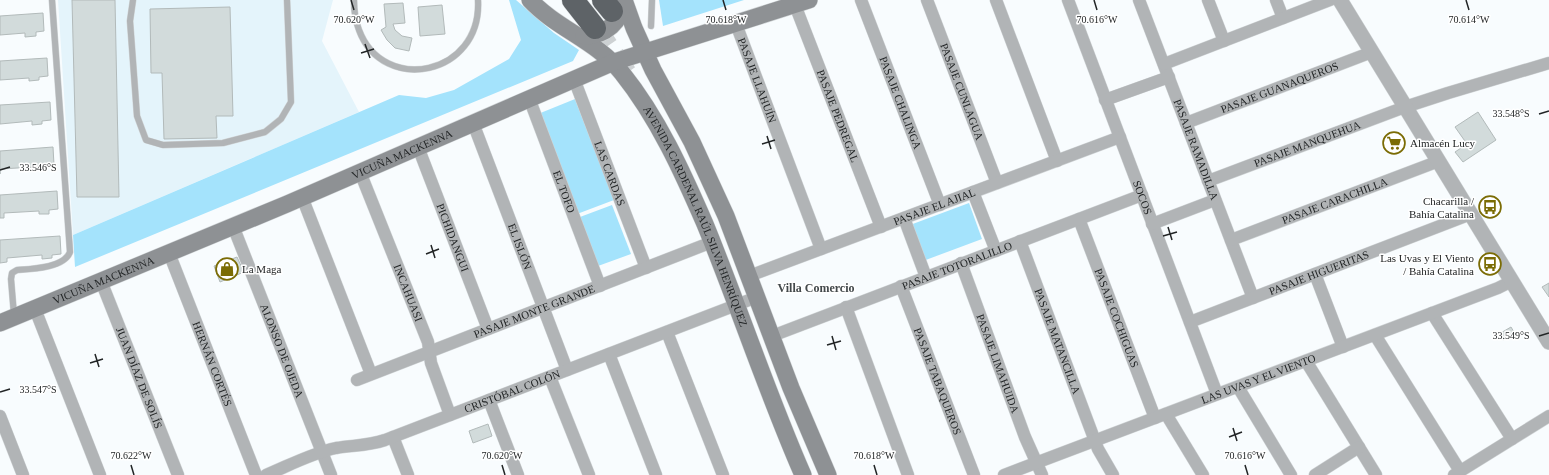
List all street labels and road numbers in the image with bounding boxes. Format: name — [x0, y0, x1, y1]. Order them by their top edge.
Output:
street label: PASAJE LLAHUÍN — [736, 36, 779, 124]
street label: PASAJE CUNLAGUA — [938, 41, 986, 142]
street label: PASAJE CHALINGA — [877, 55, 924, 151]
street label: PASAJE GUANAQUEROS — [1219, 59, 1340, 115]
street label: PASAJE PEDREGAL — [815, 68, 861, 164]
street label: PASAJE RAMADILLA — [1171, 97, 1221, 202]
street label: AVENIDA CARDENAL RAÚL SILVA HENRÍQUEZ — [641, 104, 750, 329]
street label: PASAJE MANQUEHUA — [1252, 118, 1362, 169]
street label: VICUÑA MACKENNA — [350, 127, 454, 181]
street label: LAS CARDAS — [592, 139, 628, 207]
street label: EL TOFO — [551, 169, 578, 214]
street label: PASAJE CARACHILLA — [1280, 175, 1389, 226]
street label: SOCOS — [1131, 179, 1155, 216]
street label: PASAJE EL AJIAL — [892, 186, 977, 227]
street label: PICHIDANGUI — [434, 202, 471, 274]
street label: EL ISLÓN — [506, 222, 534, 271]
street label: PASAJE TOTORALILLO — [900, 239, 1014, 292]
street label: PASAJE HIGUERITAS — [1267, 248, 1370, 297]
street label: VICUÑA MACKENNA — [51, 254, 156, 306]
street label: INCAHUASI — [391, 262, 425, 323]
street label: PASAJE COCHIGUAS — [1092, 267, 1141, 369]
street label: PASAJE MONTE GRANDE — [472, 282, 596, 340]
street label: PASAJE MATANCILLA — [1032, 287, 1083, 396]
street label: ALONSO DE OJEDA — [258, 302, 306, 399]
street label: PASAJE LIMAHUIDA — [974, 312, 1022, 415]
street label: HERNÁN CORTÉS — [190, 320, 234, 408]
street label: JUAN DÍAZ DE SOLÍS — [114, 325, 165, 430]
street label: PASAJE TABAQUEROS — [912, 326, 964, 436]
street label: LAS UVAS Y EL VIENTO — [1200, 352, 1317, 406]
street label: CRISTÓBAL COLÓN — [463, 367, 562, 415]

